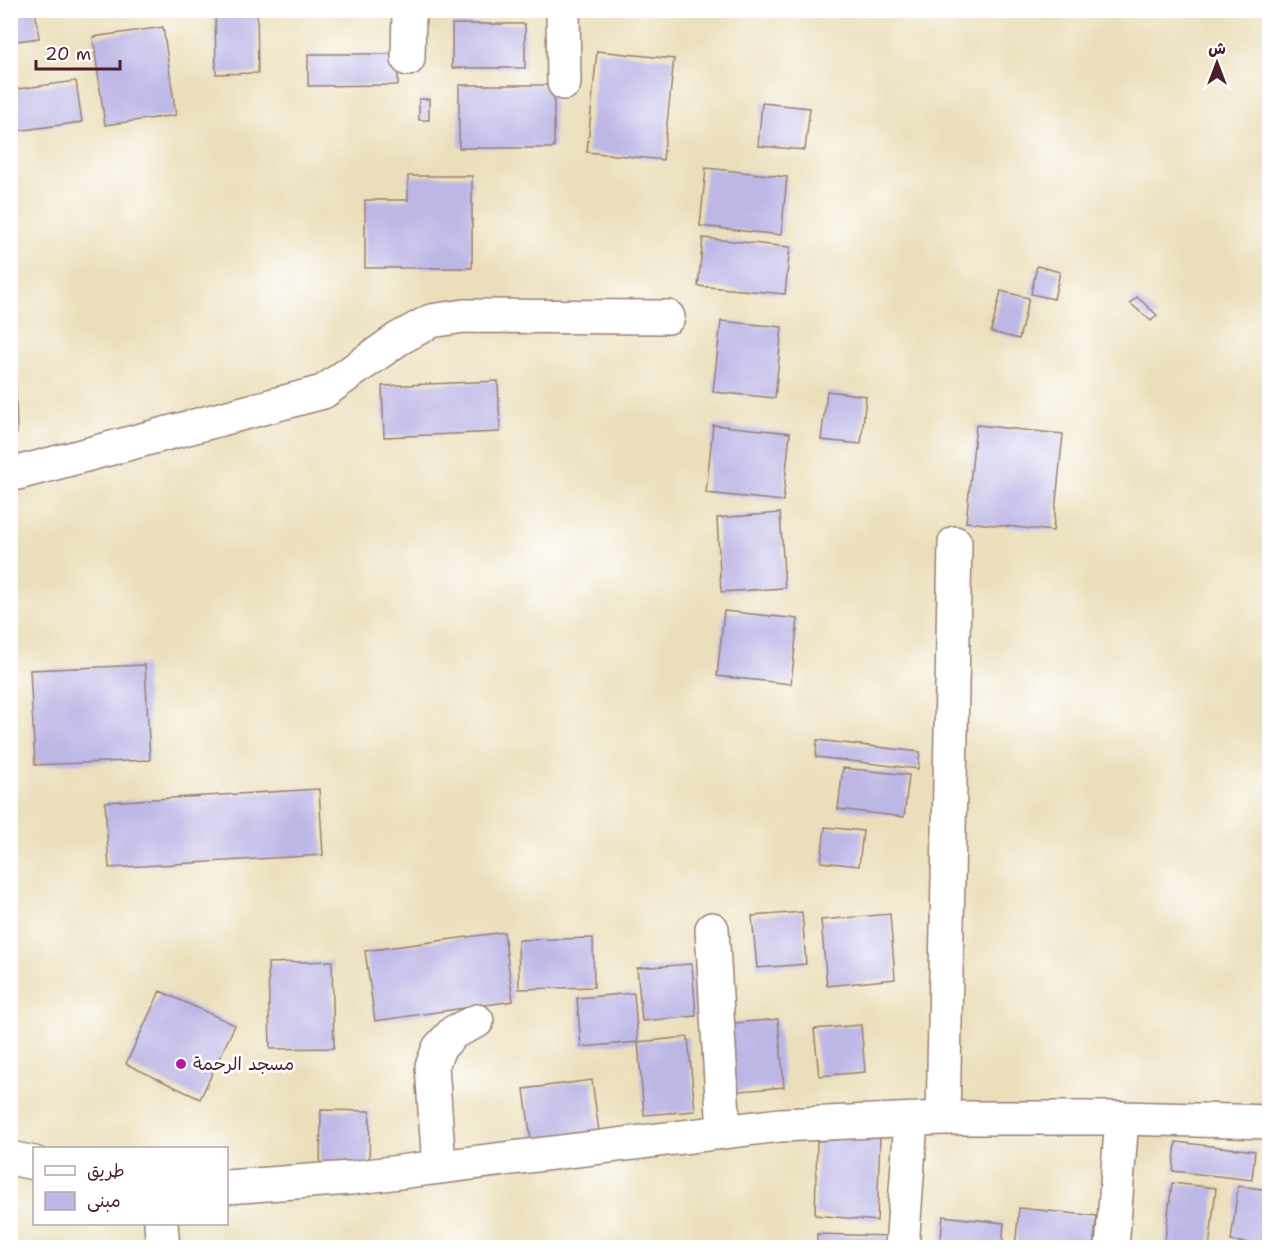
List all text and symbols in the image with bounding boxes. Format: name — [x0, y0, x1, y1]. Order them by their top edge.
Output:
scale bar — [36, 33, 120, 71]
north arrow — [1187, 33, 1247, 93]
text: ش — [1208, 38, 1226, 59]
text: 20 m — [45, 42, 91, 66]
place label: مسجد الرحمة — [193, 1052, 294, 1076]
marker: مسجد الرحمة — [174, 1057, 188, 1071]
legend — [33, 1147, 228, 1225]
text: طريق — [87, 1159, 125, 1183]
text: مبنى — [87, 1189, 121, 1213]

